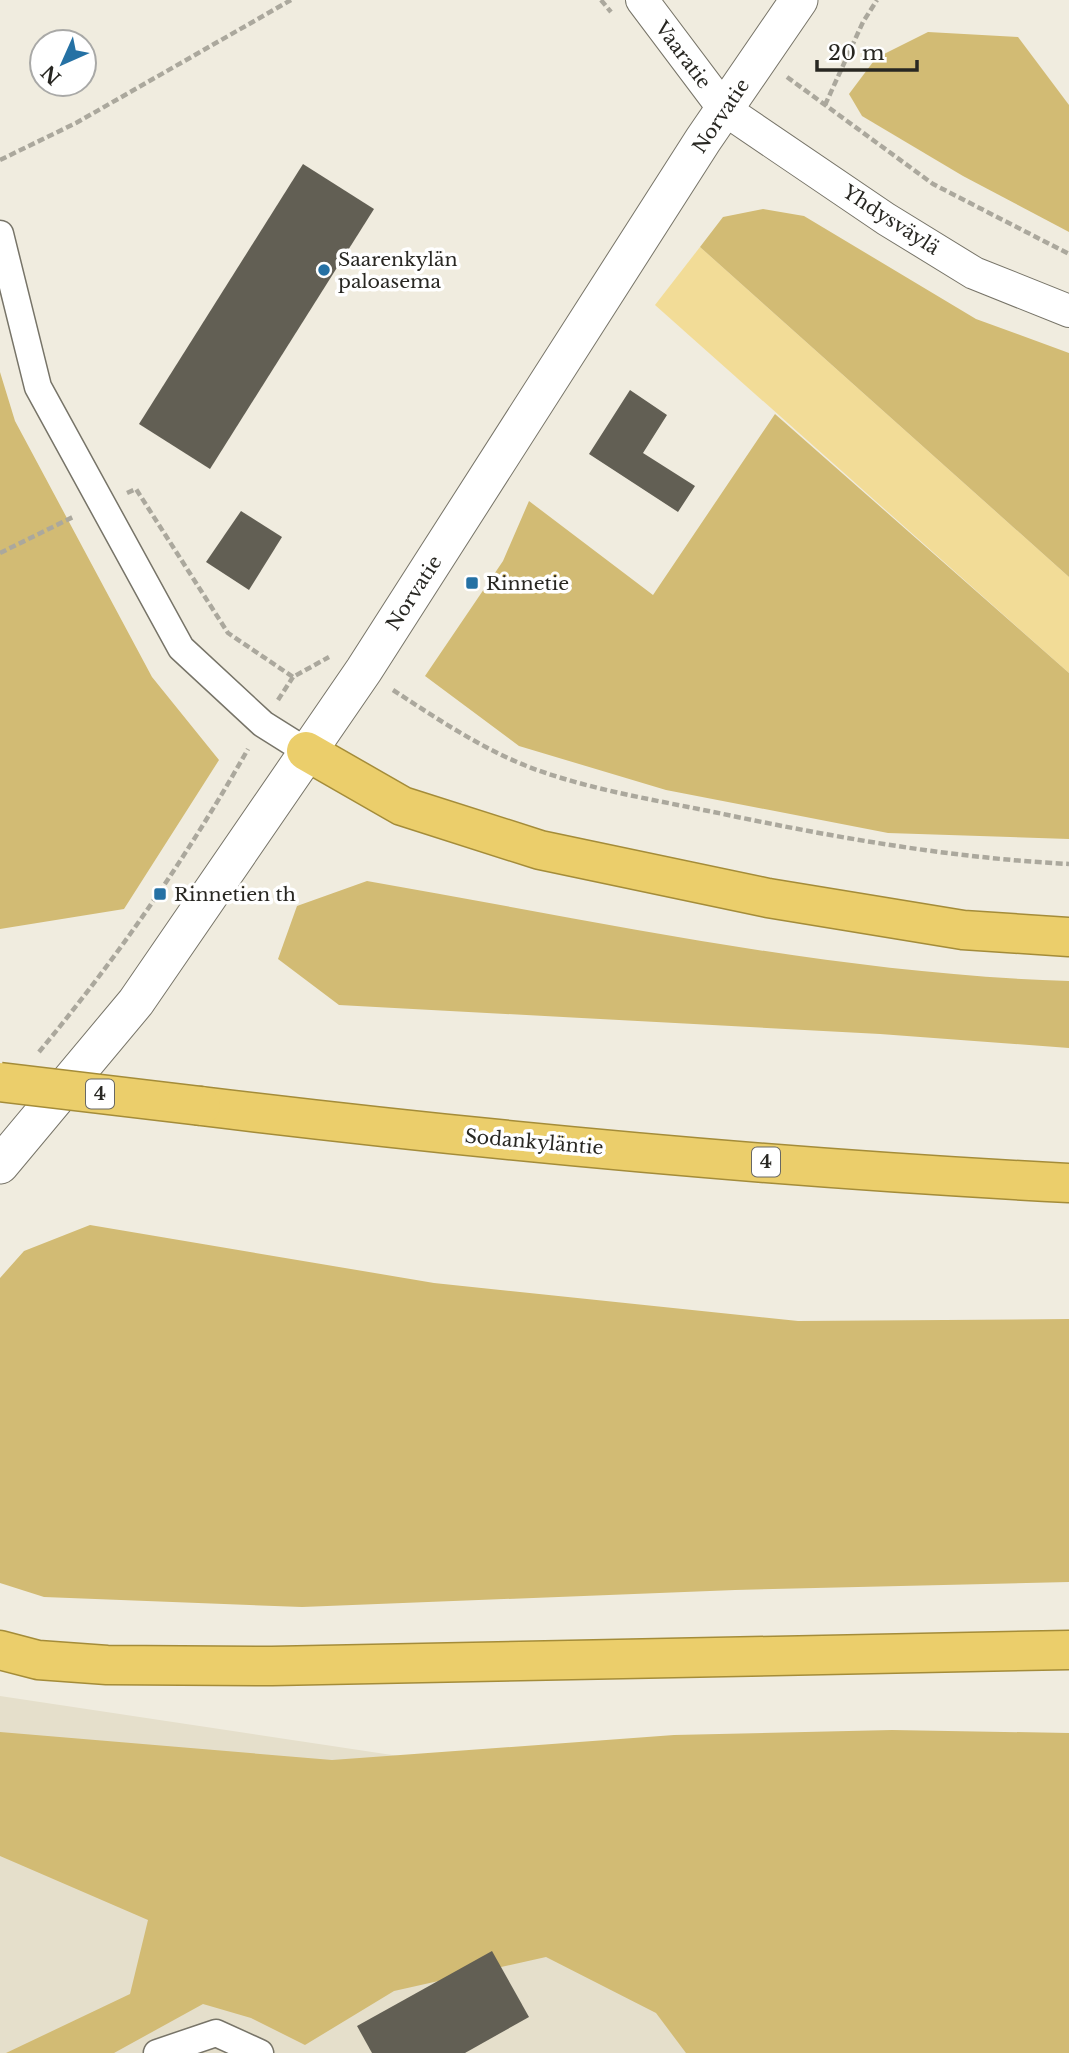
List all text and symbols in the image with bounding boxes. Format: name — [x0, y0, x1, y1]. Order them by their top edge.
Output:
street label: Vaaratie — [650, 16, 716, 93]
north arrow — [28, 28, 98, 98]
scale bar — [817, 28, 917, 72]
text: 20 m — [828, 40, 885, 66]
text: N — [37, 60, 66, 89]
street label: Norvatie — [688, 75, 754, 157]
street label: Yhdysväylä — [838, 180, 944, 260]
place label: Saarenkylän paloasema — [338, 248, 458, 293]
marker: Saarenkylän paloasema — [316, 262, 332, 278]
street label: Norvatie — [381, 551, 447, 635]
place label: Rinnetie — [486, 572, 569, 595]
marker: Rinnetie — [464, 575, 480, 591]
place label: Rinnetien th — [174, 883, 296, 906]
marker: Rinnetien th — [152, 886, 168, 902]
road number: 4 — [86, 1079, 114, 1108]
street label: Sodankyläntie — [464, 1124, 604, 1160]
road number: 4 — [752, 1148, 780, 1176]

